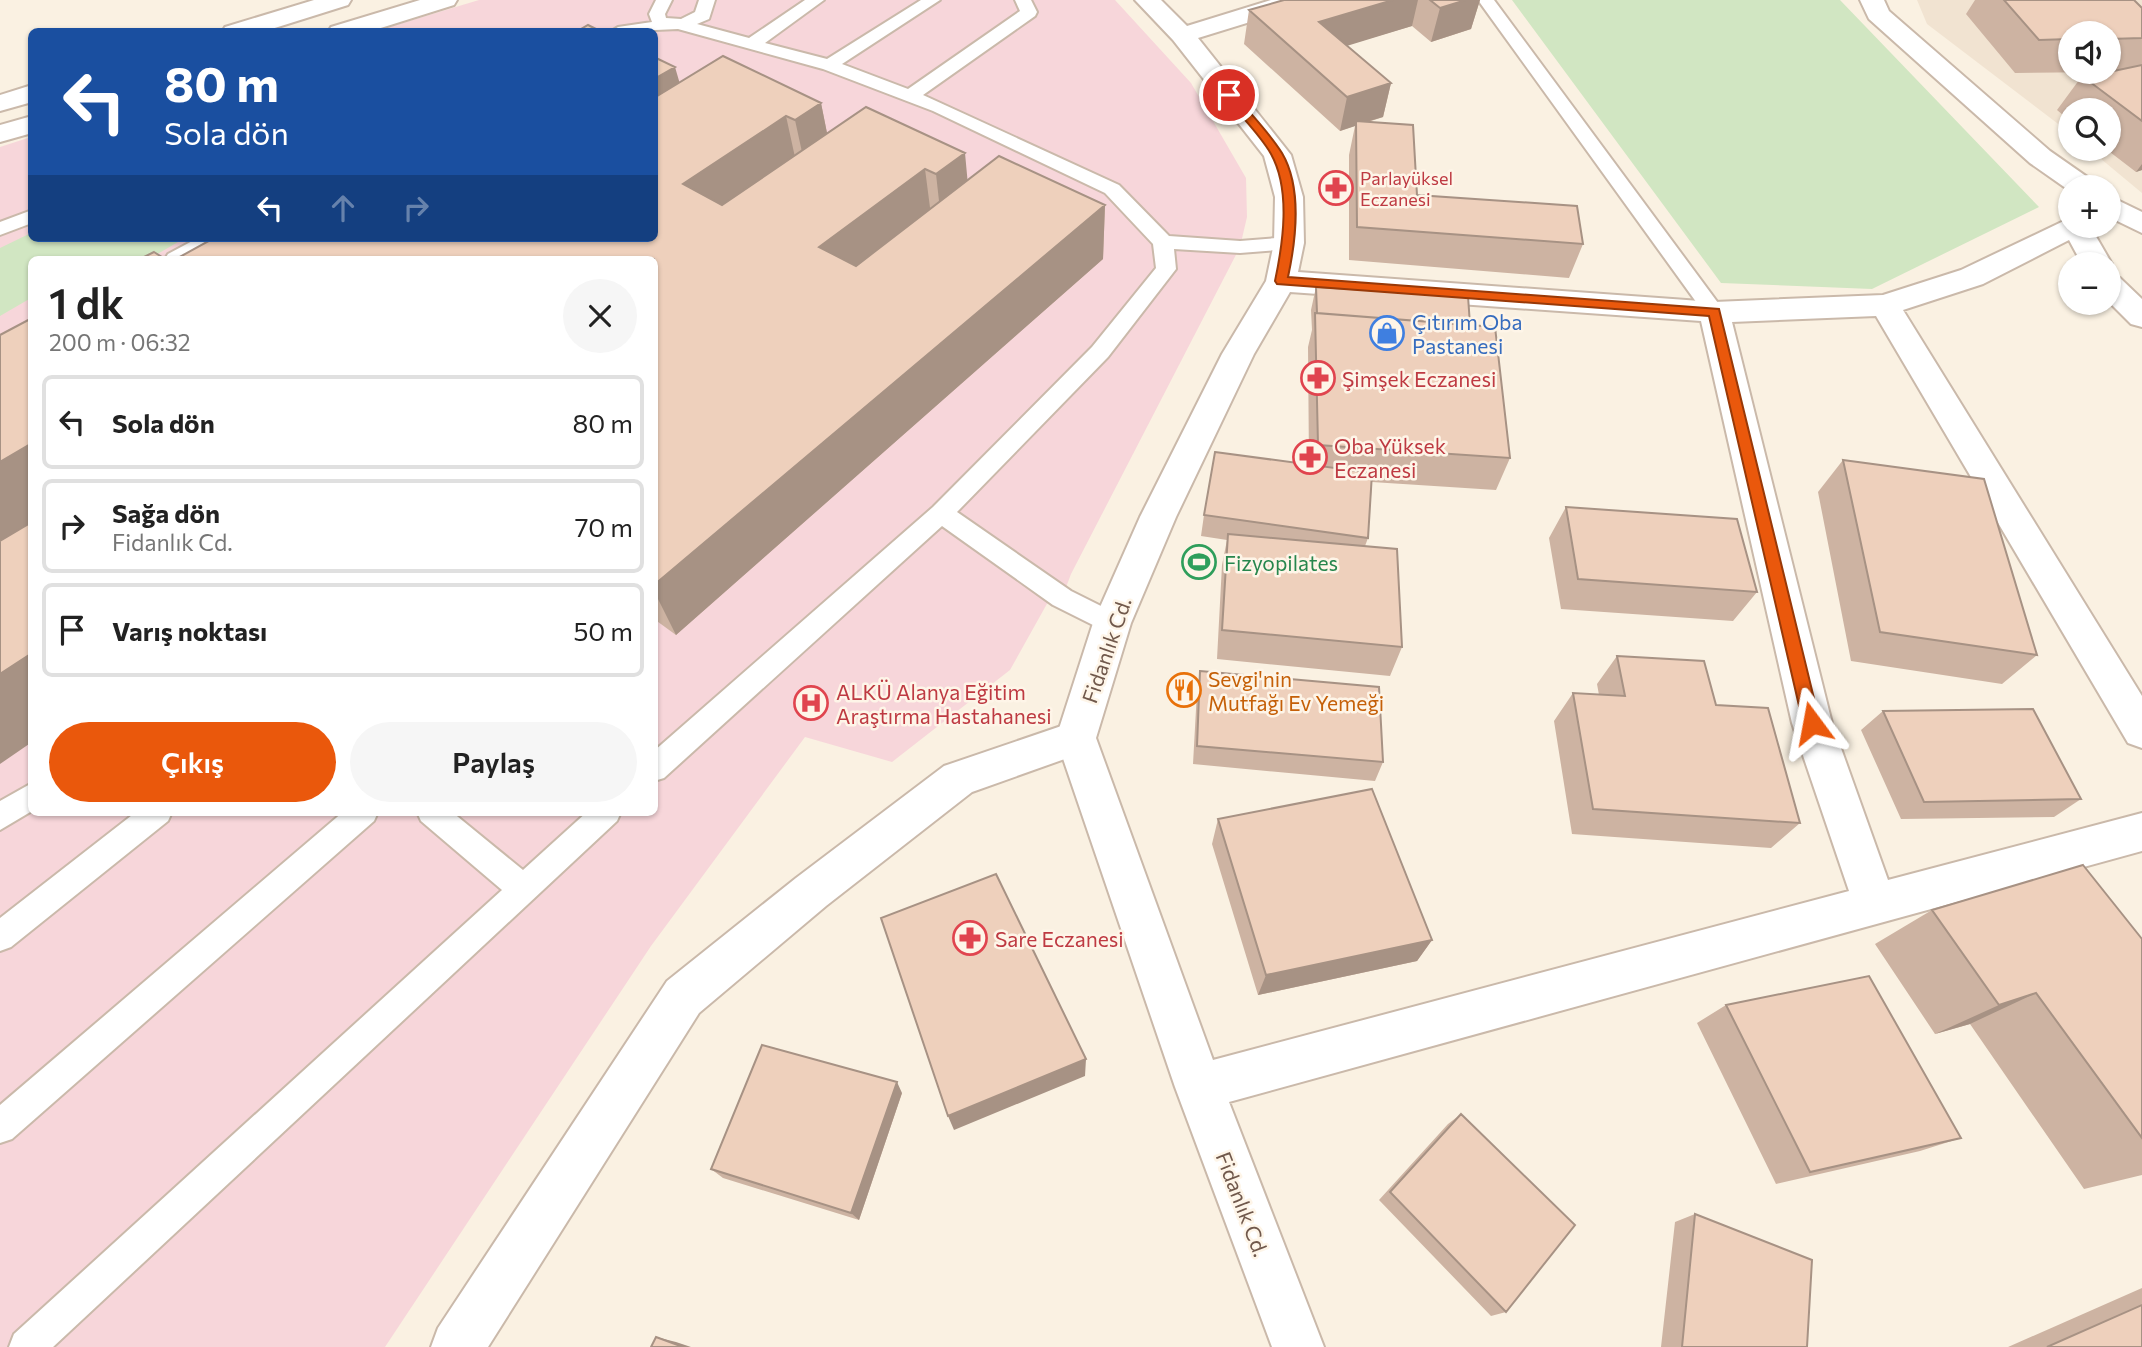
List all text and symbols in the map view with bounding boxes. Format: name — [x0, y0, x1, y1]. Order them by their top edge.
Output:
map controls — [2058, 21, 2121, 315]
button: sound — [2058, 21, 2121, 84]
text: 80 m — [164, 52, 279, 112]
icon: left — [49, 56, 140, 147]
pin — [1199, 65, 1259, 125]
icon: arrive — [1210, 76, 1248, 114]
button: search — [2058, 98, 2121, 161]
text: Sola dön — [164, 112, 289, 152]
place label: Parlayüksel Eczanesi — [1360, 167, 1453, 210]
pharmacy icon: Parlayüksel Eczanesi — [1317, 169, 1355, 207]
button: + — [2058, 175, 2121, 238]
icon: left — [251, 189, 289, 227]
icon: ahead — [324, 189, 362, 227]
icon: right — [397, 189, 435, 227]
button: − — [2058, 252, 2121, 315]
text: 1 dk — [49, 276, 124, 328]
button: close — [563, 279, 637, 353]
place label: Çıtırım Oba Pastanesi — [1412, 309, 1522, 358]
shop icon: Çıtırım Oba Pastanesi — [1368, 314, 1406, 352]
text: 200 m · 06:32 — [49, 328, 191, 356]
pharmacy icon: Şimşek Eczanesi — [1299, 359, 1337, 397]
place label: Şimşek Eczanesi — [1342, 366, 1496, 391]
icon: left — [53, 403, 91, 441]
text: Sola dön — [112, 407, 215, 438]
text: 80 m — [573, 407, 633, 438]
place label: Oba Yüksek Eczanesi — [1334, 433, 1446, 482]
pharmacy icon: Oba Yüksek Eczanesi — [1291, 438, 1329, 476]
text: Sağa dön — [112, 497, 220, 528]
icon: right — [53, 507, 91, 545]
text: 70 m — [575, 511, 633, 542]
text: Fidanlık Cd. — [112, 528, 233, 556]
sports icon: Fizyopilates — [1180, 543, 1218, 581]
place label: Fizyopilates — [1224, 550, 1338, 575]
street label: Fidanlık Cd. — [1076, 594, 1136, 706]
icon: arrive — [53, 611, 91, 649]
text: Varış noktası — [112, 615, 267, 646]
text: 50 m — [573, 615, 633, 646]
place label: Sevgi'nin Mutfağı Ev Yemeği — [1208, 666, 1384, 715]
restaurant icon: Sevgi'nin Mutfağı Ev Yemeği — [1165, 671, 1203, 709]
place label: ALKÜ Alanya Eğitim Araştırma Hastahanesi — [836, 679, 1052, 728]
hospital icon: ALKÜ Alanya Eğitim Araştırma Hastahanesi — [792, 684, 830, 722]
position arrow — [1775, 686, 1849, 760]
button: Çıkış — [49, 722, 336, 802]
button: Paylaş — [350, 722, 637, 802]
pharmacy icon: Sare Eczanesi — [951, 919, 989, 957]
place label: Sare Eczanesi — [995, 926, 1124, 951]
street label: Fidanlık Cd. — [1212, 1148, 1274, 1260]

